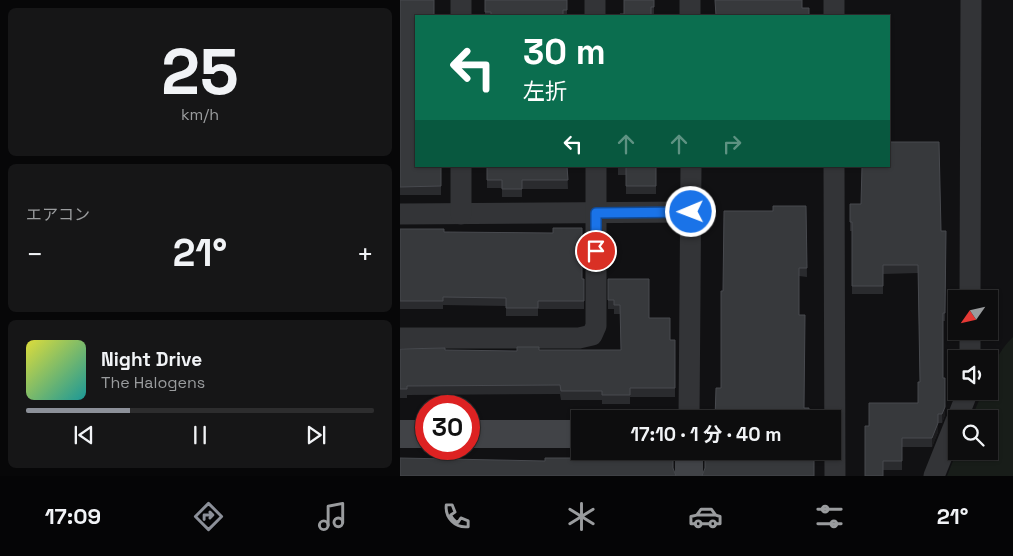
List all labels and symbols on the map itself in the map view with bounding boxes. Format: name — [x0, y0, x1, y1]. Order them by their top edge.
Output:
position arrow — [664, 185, 716, 237]
pin — [575, 230, 617, 272]
north arrow — [948, 290, 998, 340]
speed limit sign: 30 — [415, 395, 480, 460]

